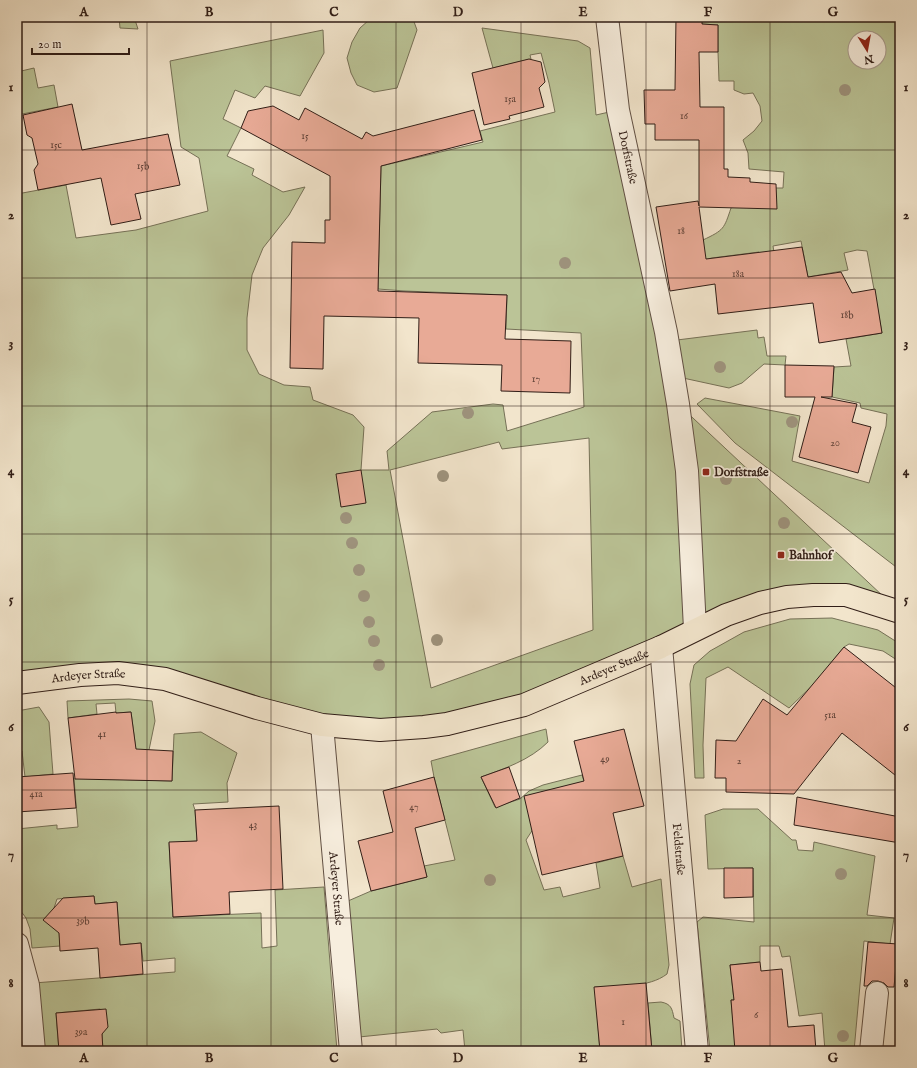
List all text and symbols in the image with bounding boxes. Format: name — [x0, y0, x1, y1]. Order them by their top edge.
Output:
text: A — [79, 4, 90, 21]
text: B — [205, 4, 214, 21]
text: C — [329, 4, 339, 21]
text: D — [453, 4, 464, 21]
text: E — [578, 4, 588, 21]
text: F — [704, 4, 713, 21]
text: G — [828, 4, 839, 21]
scale bar — [32, 30, 129, 56]
north arrow — [847, 30, 887, 70]
text: 20 m — [38, 37, 61, 52]
text: N — [862, 51, 876, 67]
text: 1 — [9, 79, 14, 96]
text: 1 — [904, 79, 909, 96]
house number: 15a — [504, 93, 517, 106]
house number: 16 — [680, 110, 689, 123]
street label: Dorfstraße — [615, 129, 641, 186]
house number: 15 — [301, 130, 309, 143]
house number: 15c — [50, 139, 62, 152]
house number: 15b — [137, 160, 149, 173]
text: 2 — [8, 207, 14, 224]
text: 2 — [903, 207, 909, 224]
house number: 18 — [677, 225, 685, 238]
house number: 18a — [732, 268, 745, 281]
house number: 18b — [841, 309, 854, 322]
text: 3 — [9, 335, 14, 352]
text: 3 — [904, 335, 909, 352]
house number: 17 — [532, 373, 541, 386]
house number: 20 — [830, 437, 840, 450]
text: 4 — [8, 463, 15, 480]
text: 4 — [903, 463, 910, 480]
place label: Dorfstraße — [714, 465, 769, 480]
marker: Dorfstraße — [701, 467, 711, 477]
place label: Bahnhof — [789, 548, 835, 563]
marker: Bahnhof — [776, 550, 786, 560]
text: 5 — [9, 591, 14, 608]
text: 5 — [904, 591, 909, 608]
street label: Ardeyer Straße — [576, 646, 652, 689]
street label: Ardeyer Straße — [50, 666, 127, 687]
house number: 51a — [824, 709, 837, 722]
text: 6 — [8, 719, 14, 736]
text: 6 — [903, 719, 909, 736]
house number: 41 — [98, 728, 107, 741]
house number: 49 — [600, 753, 610, 766]
house number: 2 — [737, 755, 742, 768]
house number: 41a — [30, 788, 43, 801]
house number: 47 — [409, 801, 419, 814]
house number: 43 — [249, 819, 258, 832]
street label: Feldstraße — [669, 823, 688, 876]
text: 7 — [8, 847, 14, 864]
text: 7 — [903, 847, 909, 864]
street label: Ardeyer Straße — [325, 850, 347, 927]
house number: 39b — [76, 915, 90, 928]
text: 8 — [8, 975, 14, 992]
text: 8 — [903, 975, 909, 992]
house number: 6 — [754, 1009, 759, 1022]
house number: 1 — [621, 1016, 625, 1029]
house number: 39a — [75, 1026, 88, 1039]
text: A — [79, 1050, 90, 1067]
text: B — [205, 1050, 214, 1067]
text: C — [329, 1050, 339, 1067]
text: D — [453, 1050, 464, 1067]
text: E — [578, 1050, 588, 1067]
text: F — [704, 1050, 713, 1067]
text: G — [828, 1050, 839, 1067]

